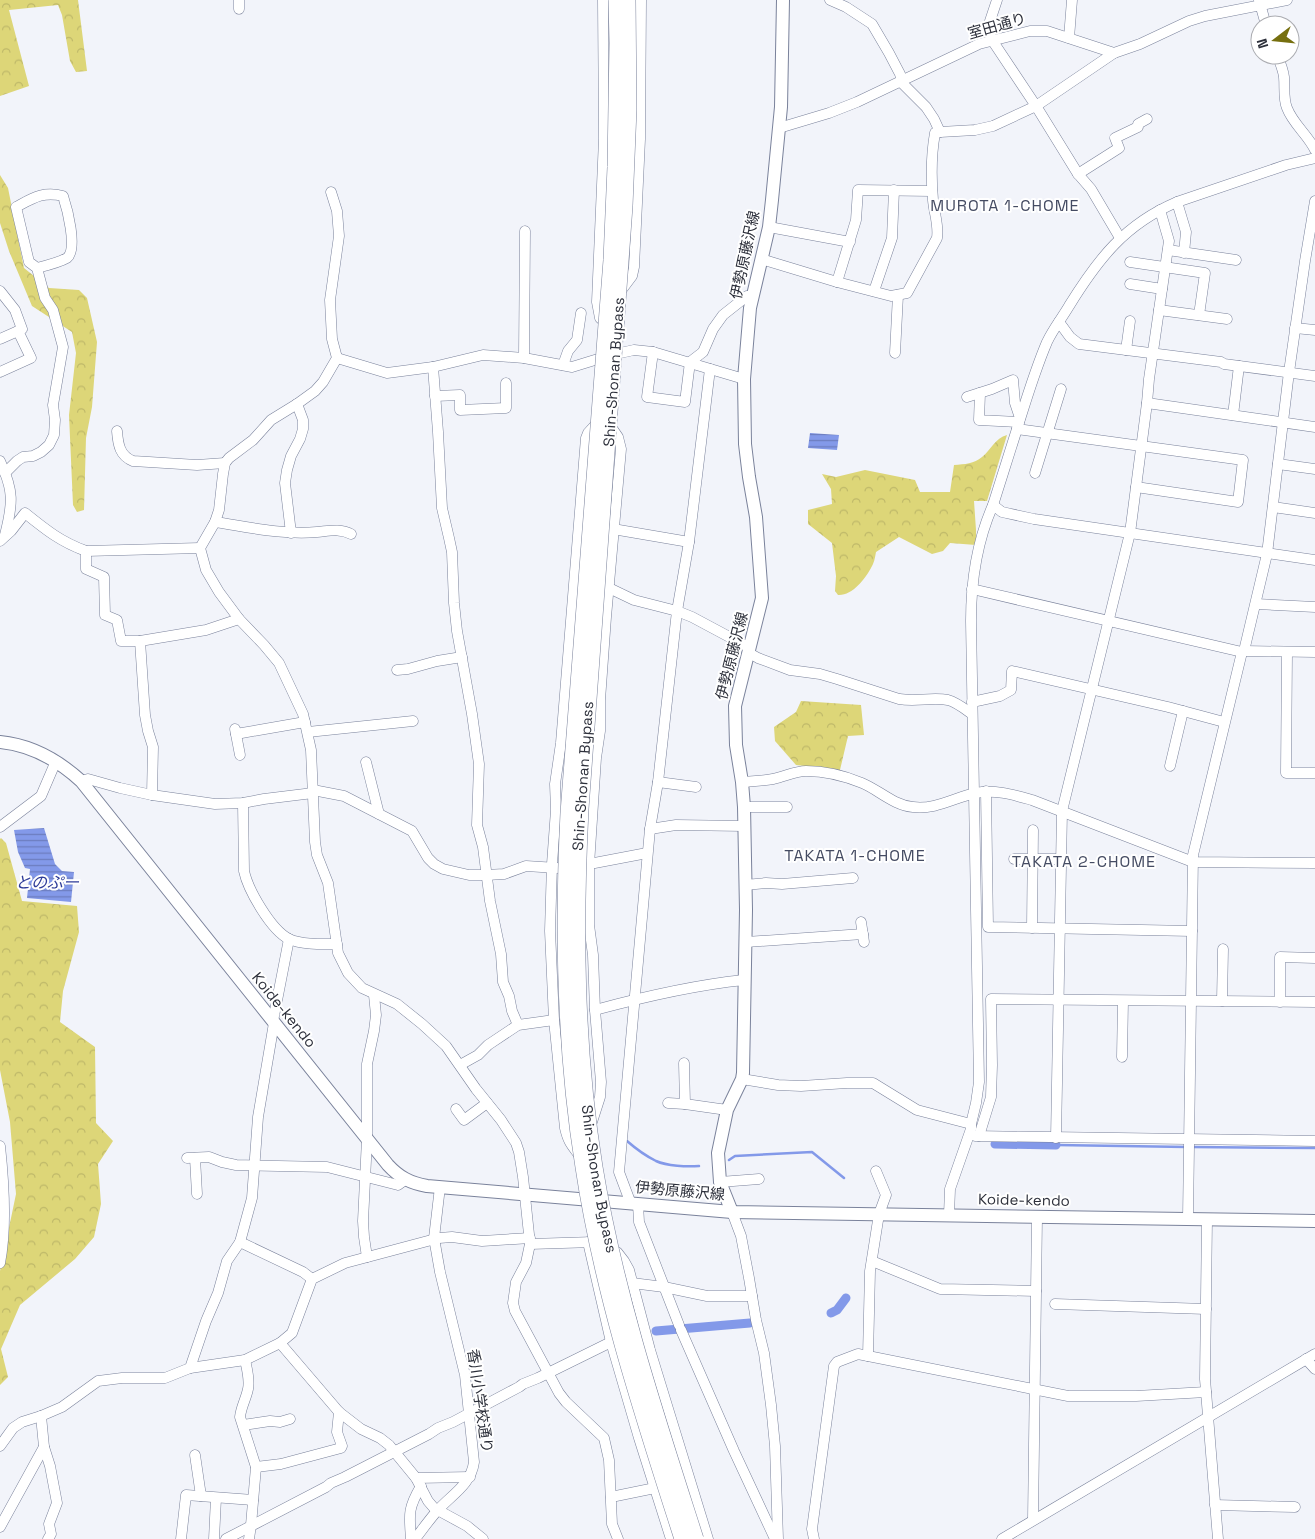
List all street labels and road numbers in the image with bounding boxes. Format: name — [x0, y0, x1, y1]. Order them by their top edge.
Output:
street label: 室田通り — [965, 8, 1028, 43]
street label: 伊勢原藤沢線 — [726, 209, 763, 301]
street label: Shin-Shonan Bypass — [599, 297, 628, 447]
street label: 伊勢原藤沢線 — [711, 610, 752, 702]
street label: Shin-Shonan Bypass — [568, 701, 597, 851]
street label: Koide-kendo — [248, 968, 321, 1051]
street label: Shin-Shonan Bypass — [578, 1104, 622, 1255]
street label: 伊勢原藤沢線 — [634, 1177, 726, 1204]
street label: Koide-kendo — [978, 1189, 1070, 1210]
street label: 香川小学校通り — [464, 1348, 497, 1454]

